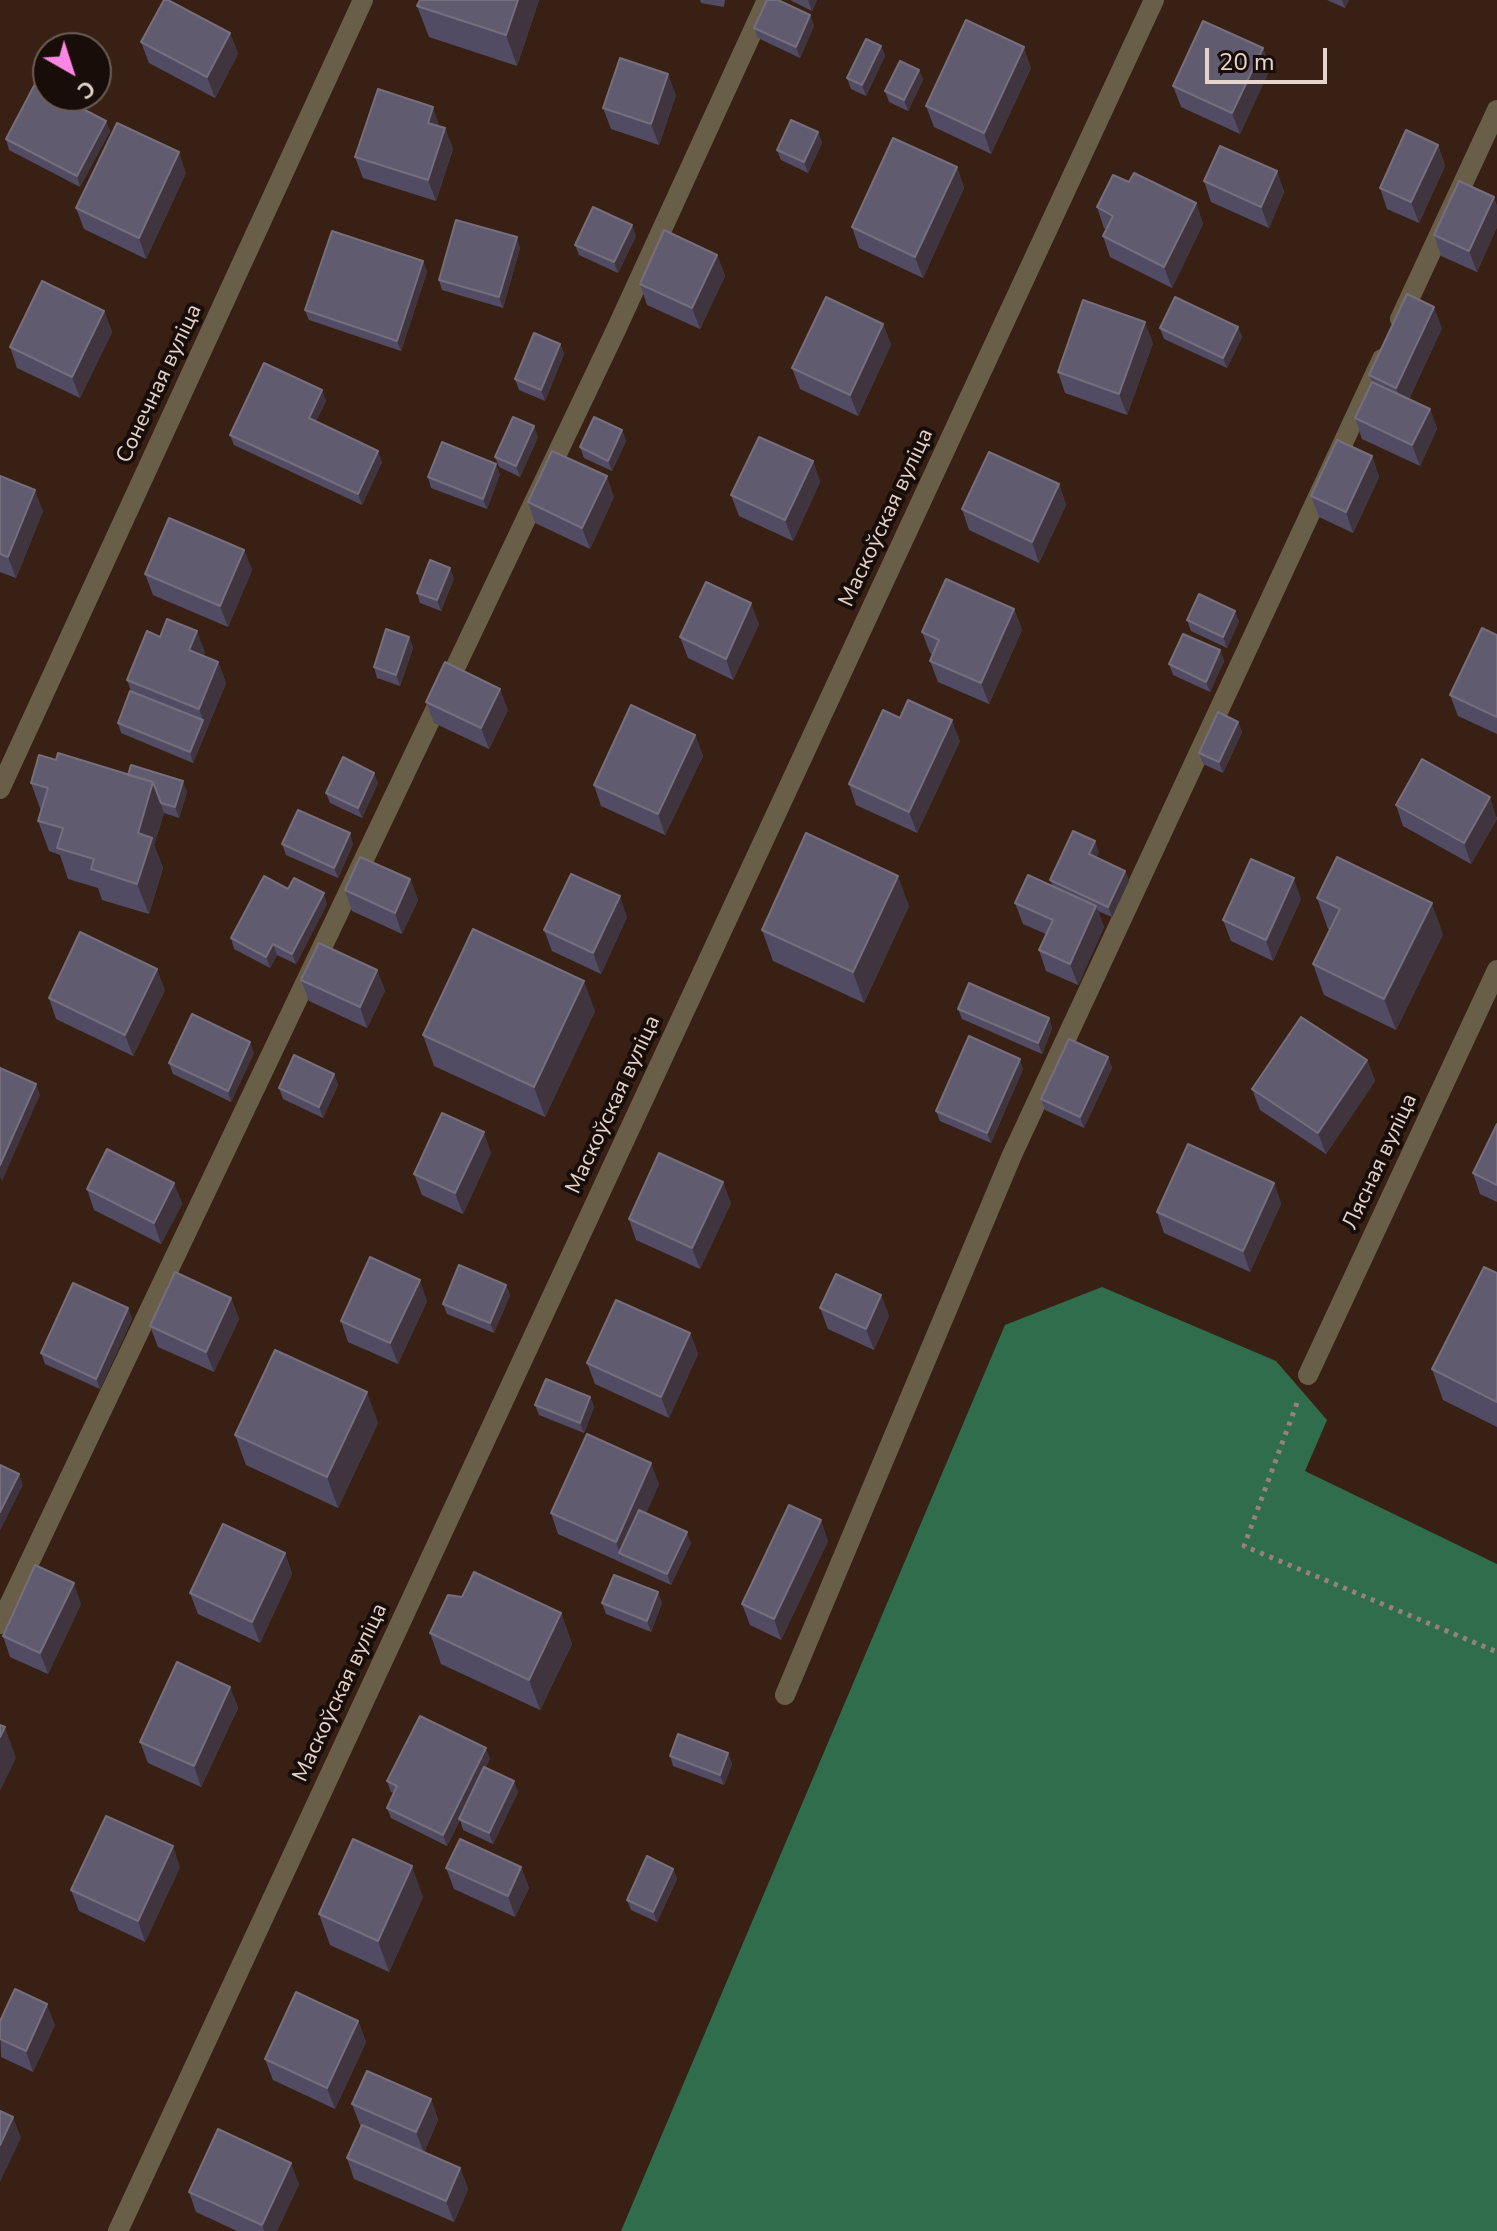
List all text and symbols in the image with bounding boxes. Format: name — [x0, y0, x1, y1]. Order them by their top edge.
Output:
north arrow — [32, 32, 112, 112]
scale bar — [1209, 32, 1331, 82]
text: 20 m — [1219, 46, 1275, 78]
text: С — [71, 73, 101, 105]
street label: Сонечная вуліца — [112, 300, 208, 468]
street label: Маскоўская вуліца — [834, 425, 940, 611]
street label: Маскоўская вуліца — [561, 1012, 667, 1198]
street label: Лясная вуліца — [1338, 1090, 1424, 1234]
street label: Маскоўская вуліца — [288, 1600, 394, 1786]

